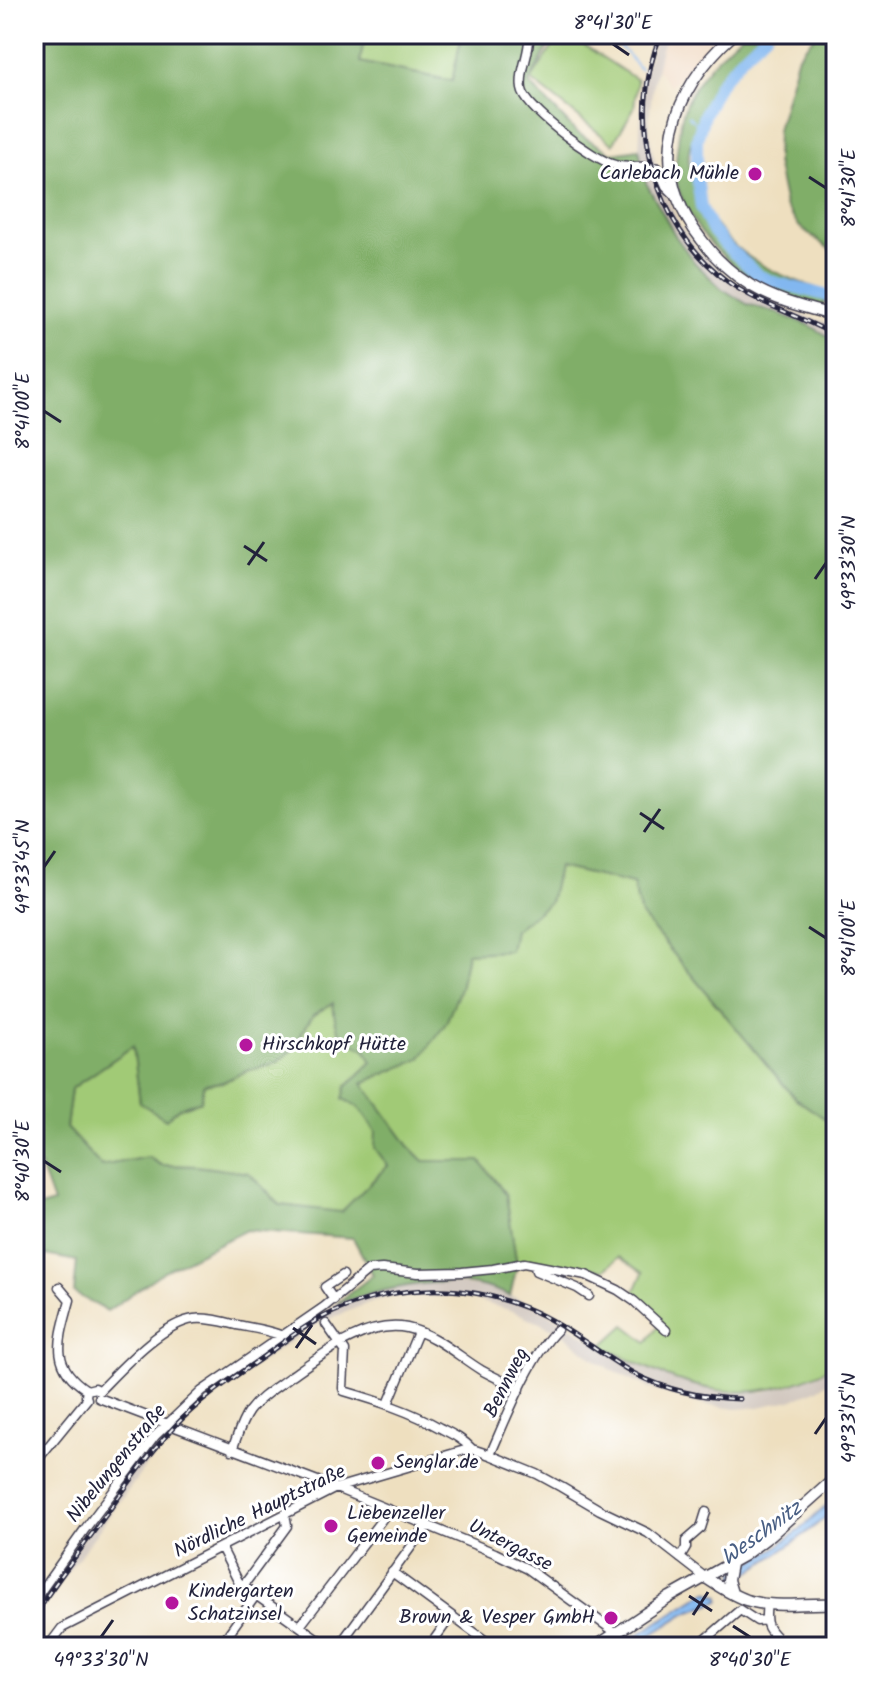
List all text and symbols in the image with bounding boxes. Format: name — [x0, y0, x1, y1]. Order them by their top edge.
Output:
text: 8°41'30"E — [574, 8, 654, 40]
text: 8°41'30"E — [834, 147, 866, 227]
place label: Carlebach Mühle — [600, 158, 739, 190]
marker: Carlebach Mühle — [746, 165, 764, 183]
text: 8°41'00"E — [8, 371, 40, 450]
text: 49°33'30"N — [834, 516, 866, 610]
text: 49°33'45"N — [8, 819, 40, 915]
text: 8°41'00"E — [834, 898, 866, 977]
place label: Hirschkopf Hütte — [262, 1029, 406, 1061]
marker: Hirschkopf Hütte — [237, 1036, 255, 1054]
text: 8°40'30"E — [8, 1118, 40, 1202]
street label: Bennweg — [476, 1342, 538, 1424]
text: 49°33'15"N — [834, 1373, 866, 1463]
street label: Nibelungenstraße — [59, 1398, 175, 1530]
place label: Senglar.de — [394, 1447, 478, 1479]
marker: Senglar.de — [369, 1454, 387, 1472]
street label: Nördliche Hauptstraße — [168, 1456, 352, 1568]
water label: Weschnitz — [714, 1491, 812, 1576]
place label: Liebenzeller Gemeinde — [347, 1498, 446, 1553]
street label: Untergasse — [462, 1511, 558, 1581]
marker: Liebenzeller Gemeinde — [322, 1517, 340, 1535]
place label: Kindergarten Schatzinsel — [188, 1576, 294, 1631]
marker: Kindergarten Schatzinsel — [163, 1594, 181, 1612]
place label: Brown & Vesper GmbH — [399, 1602, 595, 1634]
marker: Brown & Vesper GmbH — [602, 1609, 620, 1627]
text: 49°33'30"N — [54, 1645, 148, 1677]
text: 8°40'30"E — [709, 1645, 793, 1677]

